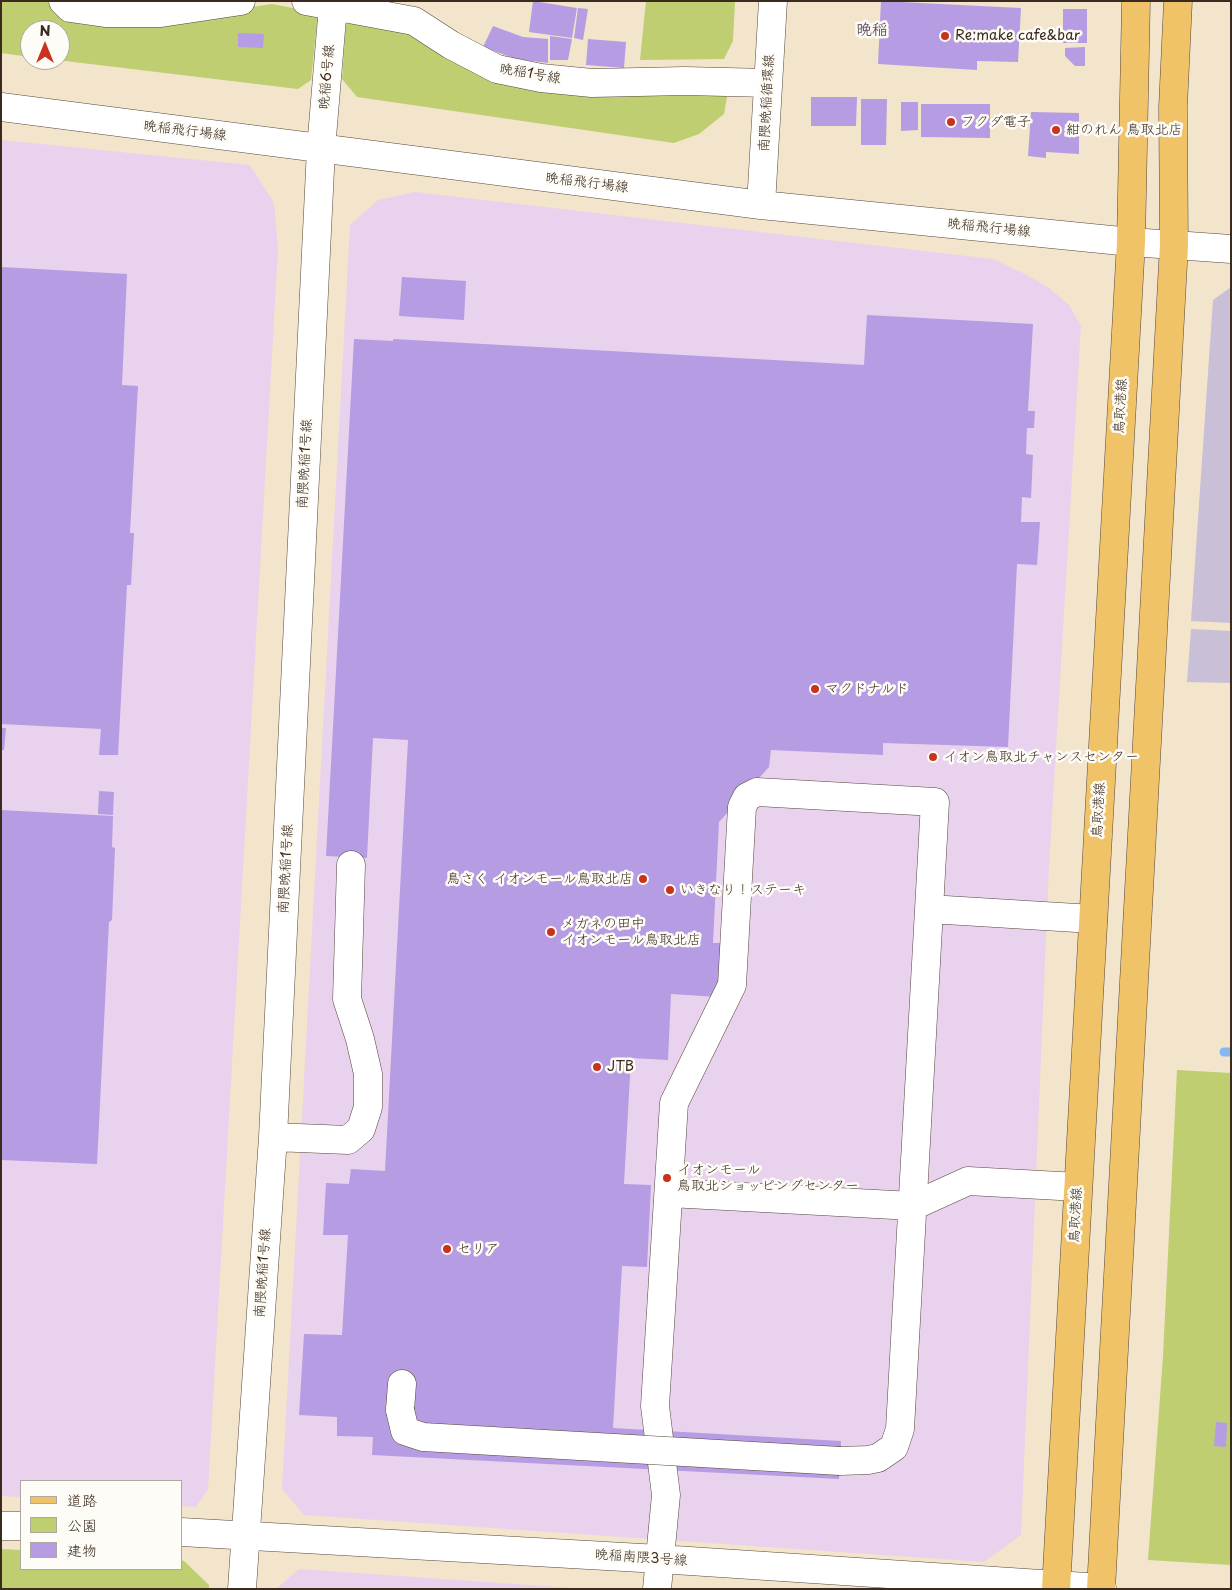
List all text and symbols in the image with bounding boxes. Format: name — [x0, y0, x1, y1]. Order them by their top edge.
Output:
north arrow — [20, 20, 70, 70]
text: N — [39, 20, 51, 41]
district label: 晩稲 — [856, 21, 888, 41]
place label: Re:make cafe&bar — [955, 28, 1080, 44]
marker: Re:make cafe&bar — [939, 30, 951, 42]
street label: 晩稲6号線 — [316, 43, 338, 111]
street label: 南隈晩稲循環線 — [756, 54, 778, 152]
street label: 晩稲1号線 — [498, 60, 562, 88]
place label: フクダ電子 — [961, 114, 1031, 130]
marker: フクダ電子 — [945, 116, 957, 128]
street label: 晩稲飛行場線 — [142, 118, 228, 144]
place label: 紺のれん 鳥取北店 — [1066, 122, 1183, 138]
marker: 紺のれん 鳥取北店 — [1050, 124, 1062, 136]
street label: 晩稲飛行場線 — [544, 170, 630, 196]
street label: 晩稲飛行場線 — [946, 215, 1032, 241]
street label: 鳥取港線 — [1111, 378, 1131, 434]
street label: 南隈晩稲1号線 — [294, 418, 316, 510]
place label: マクドナルド — [825, 681, 909, 697]
marker: マクドナルド — [809, 683, 821, 695]
place label: イオン鳥取北チャンスセンター — [943, 749, 1139, 765]
marker: イオン鳥取北チャンスセンター — [927, 751, 939, 763]
street label: 鳥取港線 — [1089, 782, 1109, 838]
street label: 南隈晩稲1号線 — [275, 823, 297, 915]
place label: 鳥さく イオンモール鳥取北店 — [446, 871, 633, 887]
marker: 鳥さく イオンモール鳥取北店 — [637, 873, 649, 885]
place label: いきなり！ステーキ — [680, 882, 806, 898]
marker: いきなり！ステーキ — [664, 884, 676, 896]
place label: メガネの田中 イオンモール鳥取北店 — [561, 916, 701, 949]
marker: メガネの田中 イオンモール鳥取北店 — [545, 926, 557, 938]
place label: JTB — [607, 1059, 634, 1075]
marker: JTB — [591, 1061, 603, 1073]
place label: イオンモール 鳥取北ショッピングセンター — [677, 1162, 859, 1194]
marker: イオンモール 鳥取北ショッピングセンター — [661, 1172, 673, 1184]
street label: 鳥取港線 — [1066, 1187, 1086, 1243]
street label: 南隈晩稲1号線 — [251, 1227, 275, 1319]
place label: セリア — [457, 1241, 499, 1257]
marker: セリア — [441, 1243, 453, 1255]
legend — [20, 1480, 182, 1570]
text: 道路 — [67, 1488, 97, 1511]
text: 公園 — [67, 1513, 97, 1536]
text: 建物 — [67, 1538, 97, 1561]
street label: 晩稲南隈3号線 — [594, 1546, 688, 1570]

